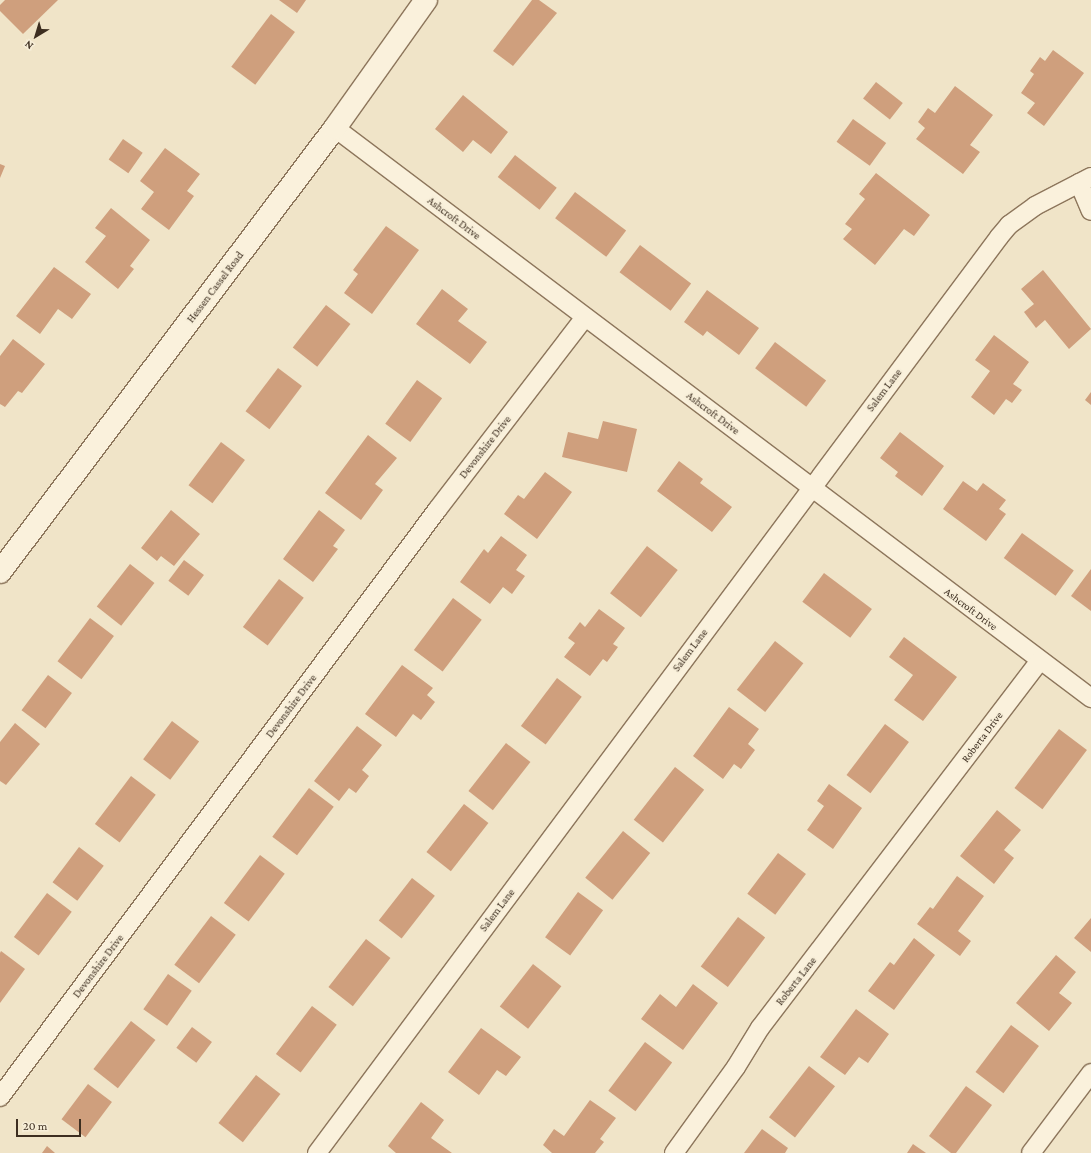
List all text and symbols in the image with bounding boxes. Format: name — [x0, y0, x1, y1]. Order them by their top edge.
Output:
north arrow — [16, 16, 56, 56]
text: N — [22, 38, 35, 52]
street label: Ashcroft Drive — [425, 194, 483, 242]
street label: Hessen Cassel Road — [184, 249, 246, 325]
street label: Salem Lane — [864, 366, 904, 414]
street label: Ashcroft Drive — [684, 389, 742, 437]
street label: Devonshire Drive — [456, 413, 514, 481]
street label: Ashcroft Drive — [942, 585, 1000, 633]
street label: Salem Lane — [670, 626, 710, 674]
street label: Devonshire Drive — [263, 672, 319, 740]
street label: Roberta Drive — [959, 709, 1005, 765]
street label: Salem Lane — [477, 886, 517, 934]
street label: Devonshire Drive — [70, 932, 126, 1000]
street label: Roberta Lane — [773, 954, 819, 1008]
scale bar — [18, 1111, 83, 1137]
text: 20 m — [23, 1119, 47, 1133]

